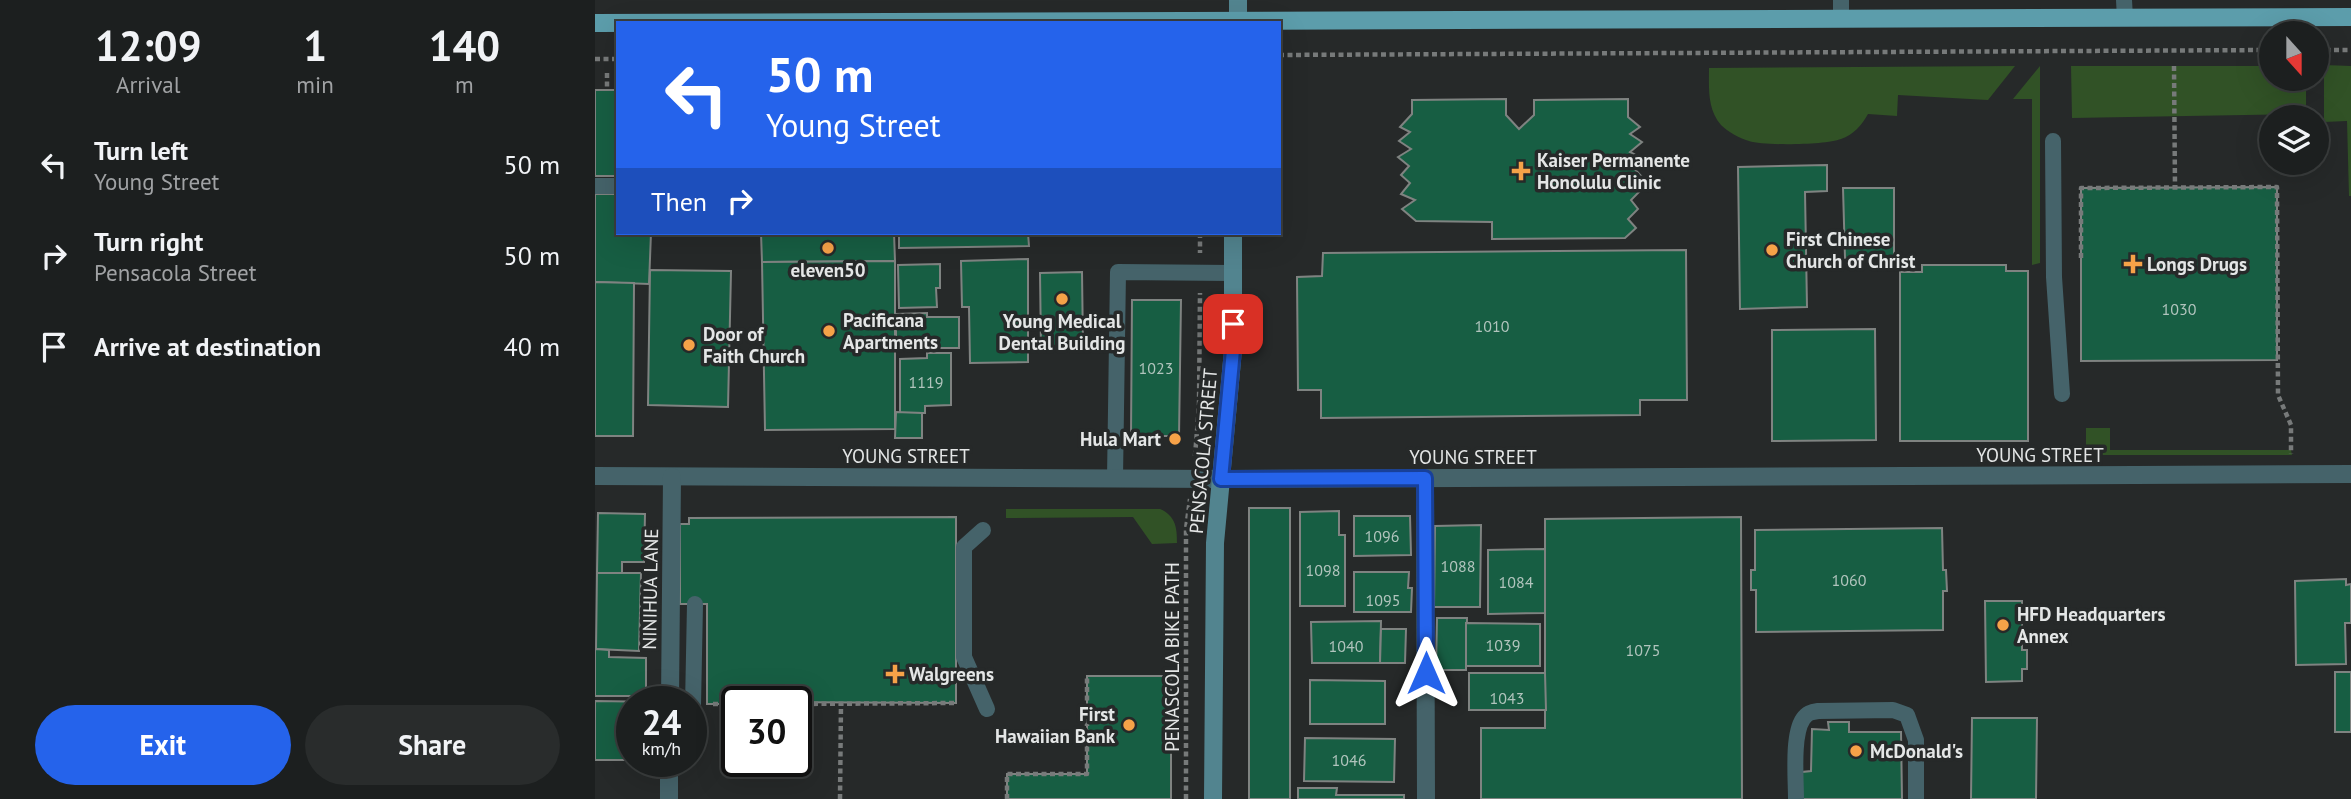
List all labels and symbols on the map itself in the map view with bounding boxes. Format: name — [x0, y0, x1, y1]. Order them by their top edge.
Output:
north arrow — [2259, 21, 2329, 91]
place label: Kaiser Permanente Honolulu Clinic — [1537, 148, 1690, 194]
marker: Kaiser Permanente Honolulu Clinic — [1511, 161, 1531, 181]
place label: First Chinese Church of Christ — [1786, 227, 1916, 273]
marker: eleven50 — [820, 240, 836, 256]
marker: First Chinese Church of Christ — [1764, 242, 1780, 258]
place label: Longs Drugs — [2147, 252, 2247, 276]
marker: Longs Drugs — [2125, 256, 2141, 272]
place label: eleven50 — [790, 258, 866, 282]
marker: Young Medical Dental Building — [1054, 291, 1070, 307]
pin — [1203, 294, 1263, 354]
house number: 1030 — [2162, 299, 2197, 319]
place label: Pacificana Apartments — [843, 308, 938, 354]
place label: Young Medical Dental Building — [999, 309, 1125, 355]
house number: 1010 — [1475, 316, 1510, 336]
place label: Door of Faith Church — [703, 322, 805, 368]
marker: Pacificana Apartments — [821, 323, 837, 339]
marker: Door of Faith Church — [681, 337, 697, 353]
house number: 1023 — [1139, 358, 1173, 378]
street label: PENSACOLA STREET — [1184, 367, 1222, 535]
house number: 1119 — [909, 372, 943, 392]
place label: Hula Mart — [1080, 427, 1161, 451]
marker: Hula Mart — [1167, 431, 1183, 447]
street label: YOUNG STREET — [1976, 443, 2104, 467]
street label: YOUNG STREET — [842, 444, 970, 468]
street label: YOUNG STREET — [1409, 445, 1537, 469]
house number: 1096 — [1365, 526, 1399, 546]
street label: NINIHUA LANE — [637, 528, 663, 650]
house number: 1088 — [1441, 556, 1475, 576]
house number: 1098 — [1306, 560, 1340, 580]
street label: PENASCOLA BIKE PATH — [1160, 562, 1184, 752]
house number: 1060 — [1832, 570, 1867, 590]
house number: 1084 — [1499, 572, 1534, 592]
house number: 1095 — [1366, 590, 1400, 610]
place label: HFD Headquarters Annex — [2017, 602, 2166, 648]
marker: HFD Headquarters Annex — [1995, 617, 2011, 633]
house number: 1039 — [1486, 635, 1520, 655]
house number: 1040 — [1329, 636, 1364, 656]
position arrow — [1389, 636, 1463, 710]
house number: 1075 — [1626, 640, 1660, 660]
place label: Walgreens — [909, 662, 994, 686]
marker: Walgreens — [887, 666, 903, 682]
speed limit sign: 30 — [721, 686, 812, 777]
house number: 1043 — [1490, 688, 1524, 708]
place label: First Hawaiian Bank — [995, 702, 1116, 748]
marker: First Hawaiian Bank — [1121, 717, 1137, 733]
place label: McDonald's — [1870, 739, 1963, 763]
marker: McDonald's — [1848, 743, 1864, 759]
house number: 1046 — [1332, 750, 1366, 770]

